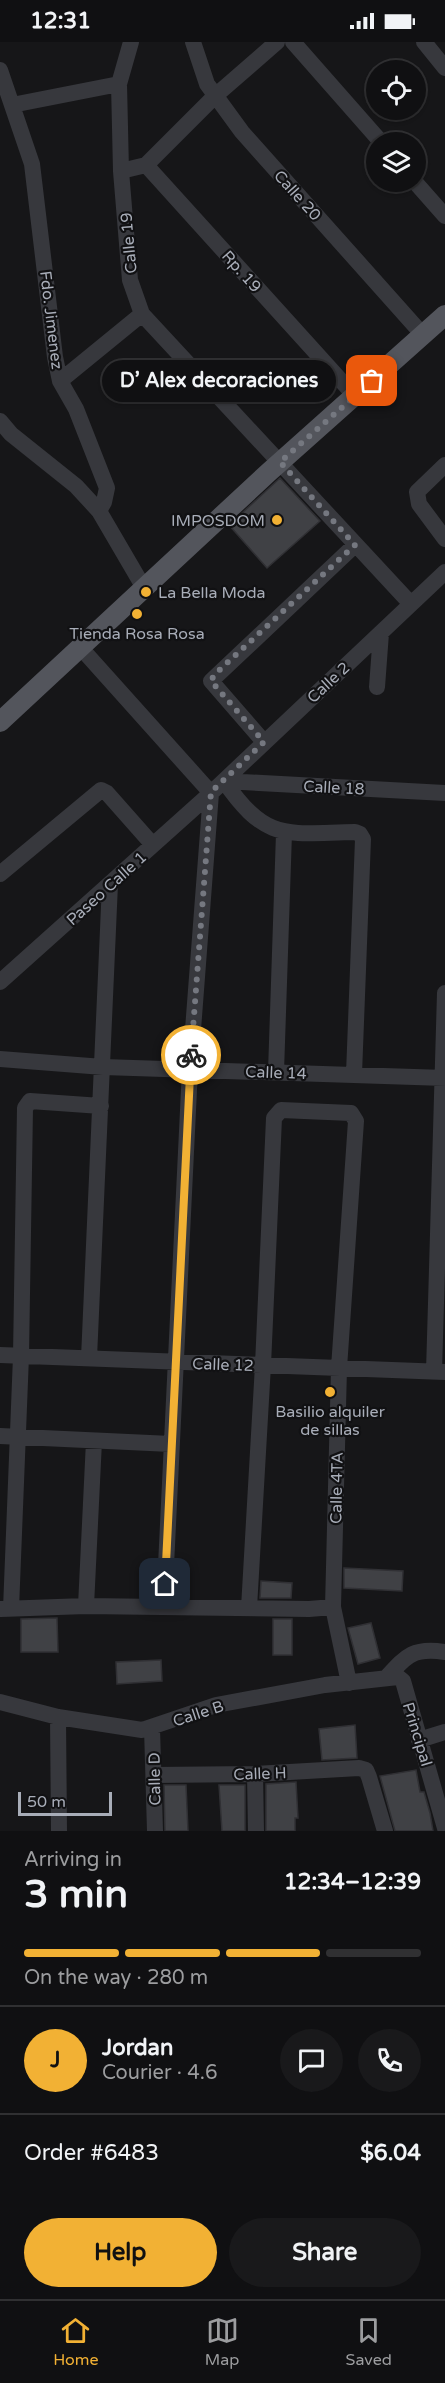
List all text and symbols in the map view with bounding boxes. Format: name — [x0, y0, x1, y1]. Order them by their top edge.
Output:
text: 12:31 — [30, 8, 91, 34]
map controls — [366, 60, 426, 192]
button: locate — [366, 60, 426, 120]
button: layers — [366, 132, 426, 192]
street label: Calle 20 — [269, 166, 325, 225]
street label: Calle 19 — [116, 211, 142, 274]
street label: Rp. 19 — [217, 246, 265, 297]
street label: Fdo. Jimenez — [35, 270, 67, 371]
pin — [346, 355, 397, 406]
callout: D’ Alex decoraciones — [102, 360, 336, 402]
icon: bag — [355, 364, 388, 397]
text: D’ Alex decoraciones — [120, 369, 318, 393]
place label: IMPOSDOM — [171, 511, 265, 531]
marker: IMPOSDOM — [270, 513, 284, 527]
place label: La Bella Moda — [158, 583, 266, 603]
marker: La Bella Moda — [139, 585, 153, 599]
marker: Tienda Rosa Rosa — [130, 607, 144, 621]
place label: Tienda Rosa Rosa — [69, 624, 205, 644]
street label: Calle 2 — [303, 658, 354, 708]
street label: Calle 18 — [303, 776, 365, 800]
street label: Paseo Calle 1 — [62, 847, 151, 930]
courier — [161, 1025, 221, 1085]
icon: bike — [175, 1039, 208, 1072]
street label: Calle 14 — [245, 1062, 307, 1084]
street label: Calle 12 — [192, 1354, 254, 1376]
marker: Basilio alquiler de sillas — [323, 1385, 337, 1399]
place label: Basilio alquiler de sillas — [275, 1402, 386, 1440]
street label: Calle 4TA — [326, 1452, 348, 1524]
pin — [139, 1558, 190, 1609]
icon: home — [148, 1567, 181, 1600]
street label: Calle B — [170, 1696, 226, 1732]
street label: Principal — [398, 1700, 436, 1769]
street label: Calle D — [145, 1752, 165, 1806]
street label: Calle H — [233, 1763, 287, 1785]
scale bar — [18, 1789, 112, 1816]
text: 50 m — [27, 1792, 66, 1812]
text: Arriving in — [24, 1848, 122, 1872]
text: 12:34–12:39 — [284, 1869, 421, 1895]
text: 3 min — [24, 1871, 128, 1918]
text: On the way · 280 m — [24, 1966, 208, 1990]
button: chat — [280, 2029, 343, 2092]
button: phone — [358, 2029, 421, 2092]
text: Jordan — [102, 2035, 173, 2061]
text: J — [50, 2047, 61, 2073]
text: Courier · 4.6 — [102, 2061, 217, 2085]
text: Order #6483 — [24, 2140, 159, 2166]
text: $6.04 — [360, 2140, 421, 2166]
button: Help — [24, 2218, 217, 2287]
button: Share — [229, 2218, 421, 2287]
tab: Home — [53, 2314, 98, 2370]
tab: Map — [205, 2314, 239, 2370]
tab: Saved — [346, 2314, 392, 2370]

